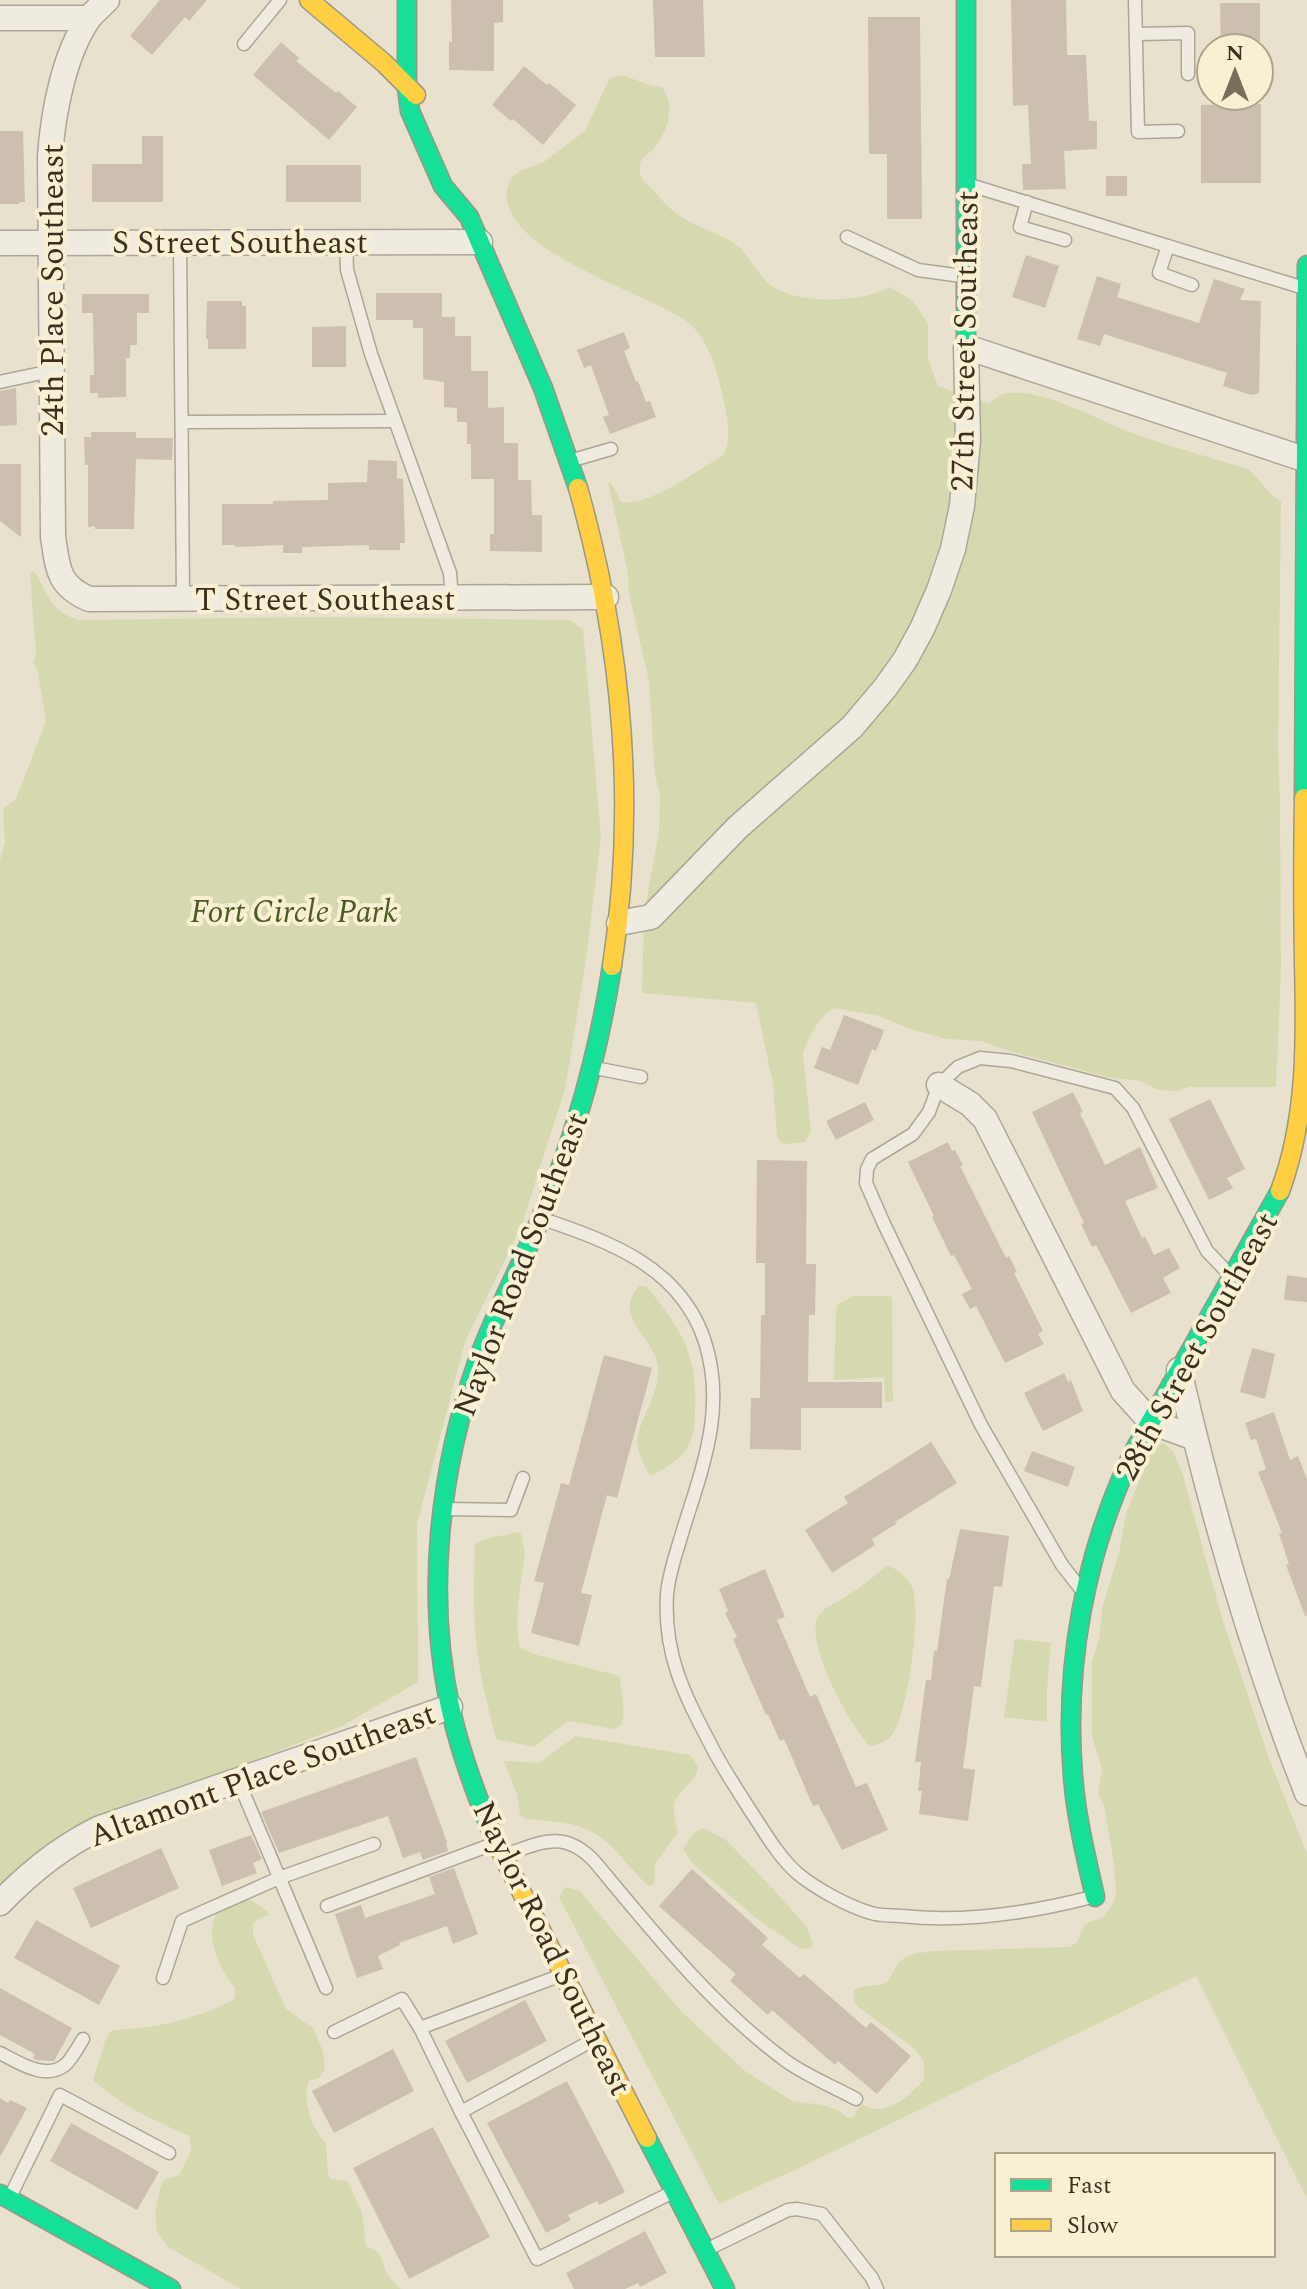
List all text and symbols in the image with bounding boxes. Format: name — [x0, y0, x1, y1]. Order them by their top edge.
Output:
north arrow — [1195, 32, 1275, 112]
text: N — [1226, 37, 1244, 70]
street label: 24th Place Southeast — [29, 143, 78, 437]
street label: 27th Street Southeast — [938, 190, 993, 492]
street label: S Street Southeast — [112, 219, 368, 268]
street label: T Street Southeast — [195, 576, 455, 625]
park label: Fort Circle Park — [190, 888, 398, 937]
street label: Naylor Road Southeast — [441, 1105, 602, 1424]
street label: 28th Street Southeast — [1103, 1203, 1292, 1490]
street label: Altamont Place Southeast — [82, 1690, 443, 1861]
street label: Naylor Road Southeast — [459, 1793, 644, 2104]
legend — [995, 2153, 1275, 2257]
text: Fast — [1067, 2168, 1112, 2204]
text: Slow — [1067, 2208, 1119, 2244]

